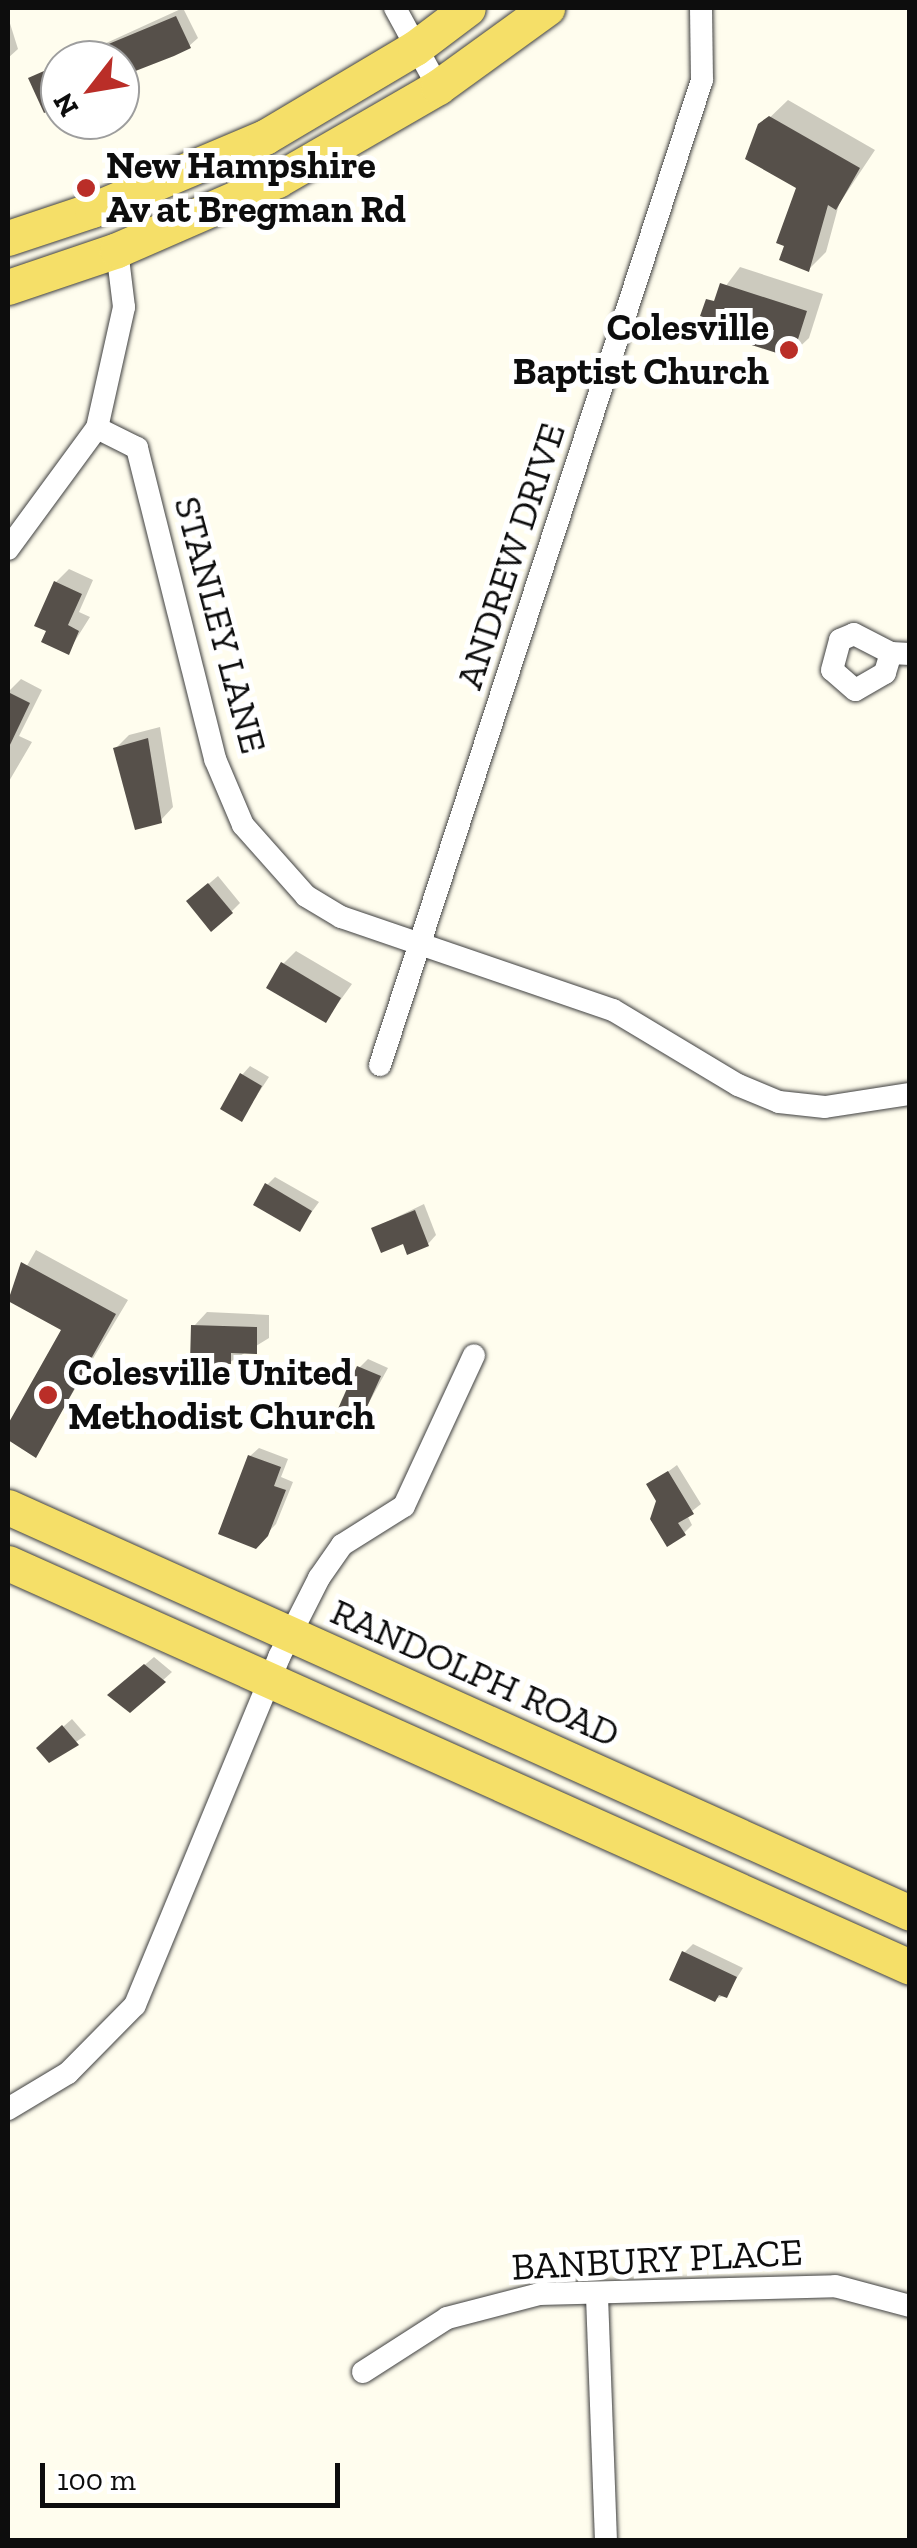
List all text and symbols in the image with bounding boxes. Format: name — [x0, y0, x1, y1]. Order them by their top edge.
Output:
north arrow — [40, 40, 140, 140]
text: N — [46, 87, 85, 122]
place label: New Hampshire Av at Bregman Rd — [106, 143, 407, 232]
marker: New Hampshire Av at Bregman Rd — [75, 177, 97, 199]
place label: Colesville Baptist Church — [513, 305, 769, 394]
marker: Colesville Baptist Church — [778, 339, 800, 361]
street label: ANDREW DRIVE — [446, 417, 576, 695]
street label: STANLEY LANE — [164, 491, 276, 759]
place label: Colesville United Methodist Church — [68, 1350, 375, 1440]
marker: Colesville United Methodist Church — [37, 1384, 59, 1406]
street label: RANDOLPH ROAD — [324, 1589, 626, 1757]
street label: BANBURY PLACE — [510, 2230, 804, 2290]
scale bar — [45, 2443, 345, 2505]
text: 100 m — [57, 2462, 136, 2498]

